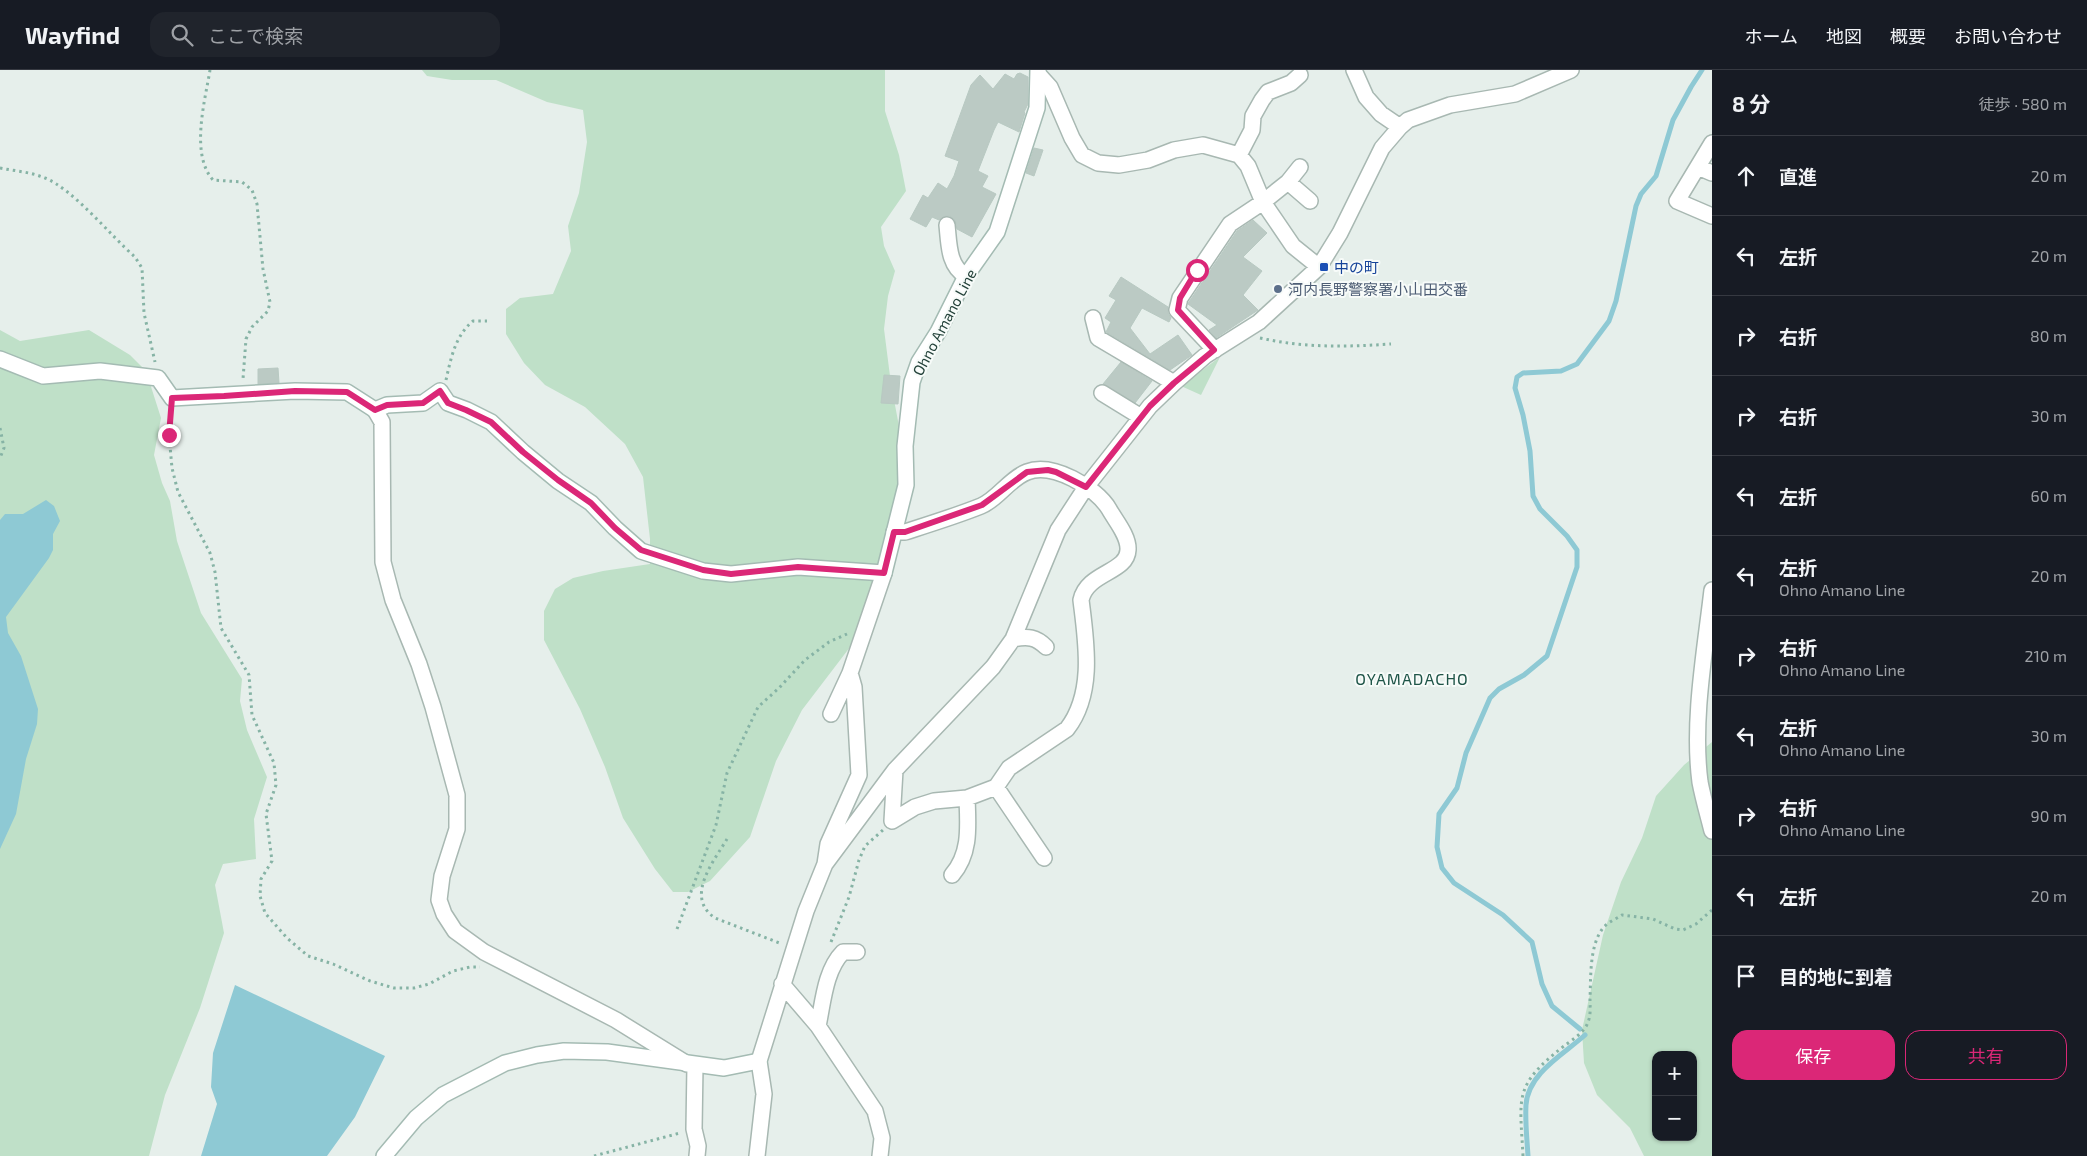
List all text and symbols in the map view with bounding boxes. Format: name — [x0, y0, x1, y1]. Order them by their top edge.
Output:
search box — [150, 12, 500, 57]
text: Wayfind — [25, 20, 120, 49]
icon: search — [168, 21, 196, 49]
text: ここで検索 — [208, 24, 303, 47]
text: ホーム — [1745, 25, 1798, 47]
text: 地図 — [1826, 25, 1862, 47]
text: 概要 — [1890, 25, 1926, 47]
text: お問い合わせ — [1954, 25, 2062, 47]
text: 8 分 — [1732, 91, 1771, 116]
text: 徒歩 · 580 m — [1979, 94, 2067, 113]
icon: ahead — [1732, 162, 1760, 190]
text: 直進 — [1779, 165, 1817, 188]
text: 20 m — [2031, 166, 2067, 185]
icon: left — [1732, 242, 1760, 270]
text: 左折 — [1779, 245, 1817, 268]
text: 20 m — [2031, 246, 2067, 265]
place label: 中の町 — [1334, 258, 1379, 276]
route start — [1186, 259, 1209, 282]
marker: 中の町 — [1318, 261, 1330, 273]
street label: Ohno Amano Line — [908, 265, 980, 379]
place label: 河内長野警察署小山田交番 — [1288, 280, 1468, 298]
marker: 河内長野警察署小山田交番 — [1272, 283, 1284, 295]
icon: right — [1732, 322, 1760, 350]
text: 右折 — [1779, 325, 1817, 348]
text: 80 m — [2030, 326, 2067, 345]
icon: right — [1732, 402, 1760, 430]
text: 右折 — [1779, 405, 1817, 428]
text: 30 m — [2031, 406, 2067, 425]
route end — [158, 424, 181, 447]
icon: left — [1732, 482, 1760, 510]
text: 左折 — [1779, 485, 1817, 508]
text: 60 m — [2031, 486, 2067, 505]
text: 左折 — [1779, 556, 1817, 579]
icon: left — [1732, 562, 1760, 590]
text: 20 m — [2031, 566, 2067, 585]
text: Ohno Amano Line — [1779, 580, 1905, 599]
text: 右折 — [1779, 636, 1817, 659]
icon: right — [1732, 642, 1760, 670]
text: 210 m — [2024, 646, 2067, 665]
text: Ohno Amano Line — [1779, 660, 1905, 679]
district label: OYAMADACHO — [1355, 669, 1469, 688]
text: 左折 — [1779, 716, 1817, 739]
icon: left — [1732, 722, 1760, 750]
text: 30 m — [2031, 726, 2067, 745]
text: Ohno Amano Line — [1779, 740, 1905, 759]
text: 右折 — [1779, 796, 1817, 819]
icon: right — [1732, 802, 1760, 830]
text: 90 m — [2031, 806, 2067, 825]
text: Ohno Amano Line — [1779, 820, 1905, 839]
icon: left — [1732, 882, 1760, 910]
text: 左折 — [1779, 885, 1817, 908]
text: 20 m — [2031, 886, 2067, 905]
icon: arrive — [1732, 962, 1760, 990]
text: 目的地に到着 — [1779, 965, 1893, 988]
button: 保存 — [1732, 1030, 1895, 1080]
button: 共有 — [1905, 1030, 2067, 1080]
map controls — [1652, 1051, 1697, 1141]
button: + — [1652, 1051, 1697, 1096]
button: − — [1652, 1096, 1697, 1141]

